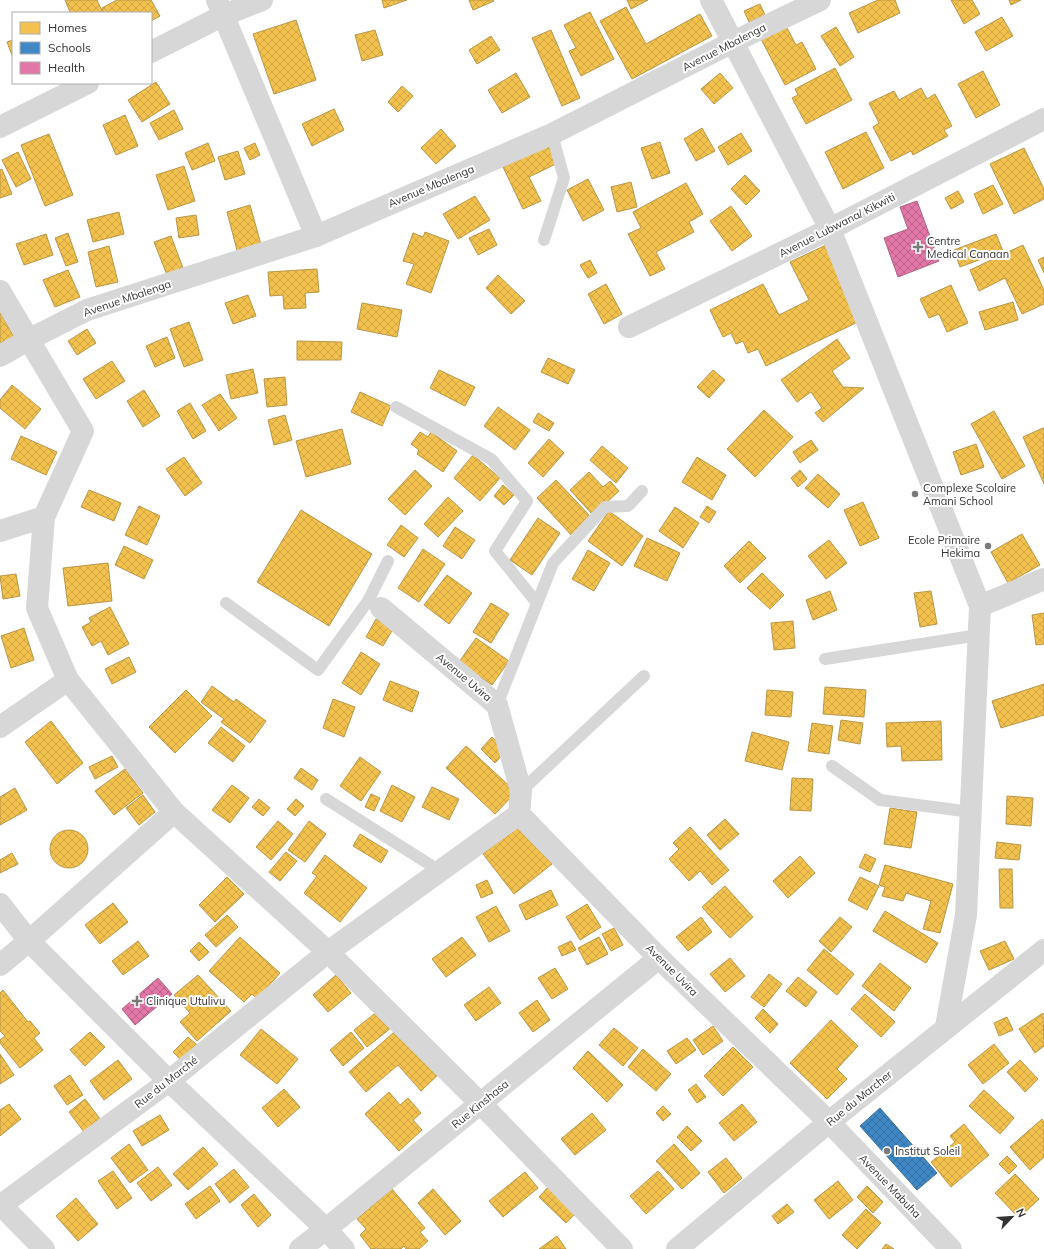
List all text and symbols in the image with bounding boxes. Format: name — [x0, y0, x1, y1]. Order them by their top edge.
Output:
legend — [12, 12, 152, 84]
text: Homes — [48, 20, 87, 35]
street label: Avenue Mbalenga — [680, 20, 768, 74]
text: Schools — [48, 40, 91, 55]
text: Health — [48, 60, 85, 75]
street label: Avenue Mbalenga — [386, 162, 476, 210]
street label: Avenue Lubwana/ Kikwiti — [776, 190, 898, 260]
place label: Centre Medical Canaan — [927, 234, 1009, 261]
marker: Centre Medical Canaan — [912, 241, 924, 253]
street label: Avenue Mbalenga — [81, 276, 173, 320]
place label: Complexe Scolaire Amani School — [923, 481, 1016, 508]
marker: Complexe Scolaire Amani School — [910, 489, 920, 499]
place label: Ecole Primaire Hekima — [908, 533, 980, 560]
marker: Ecole Primaire Hekima — [983, 541, 993, 551]
street label: Avenue Uvira — [433, 650, 495, 704]
street label: Avenue Uvira — [643, 941, 701, 999]
place label: Clinique Utulivu — [146, 994, 225, 1008]
marker: Clinique Utulivu — [131, 995, 143, 1007]
street label: Rue du Marché — [132, 1053, 200, 1111]
street label: Rue du Marcher — [823, 1067, 895, 1129]
street label: Rue Kinshasa — [449, 1077, 511, 1131]
place label: Institut Soleil — [895, 1144, 960, 1158]
marker: Institut Soleil — [882, 1146, 892, 1156]
street label: Avenue Mabuha — [856, 1151, 924, 1221]
north arrow — [992, 1197, 1032, 1237]
text: N — [1013, 1206, 1029, 1219]

